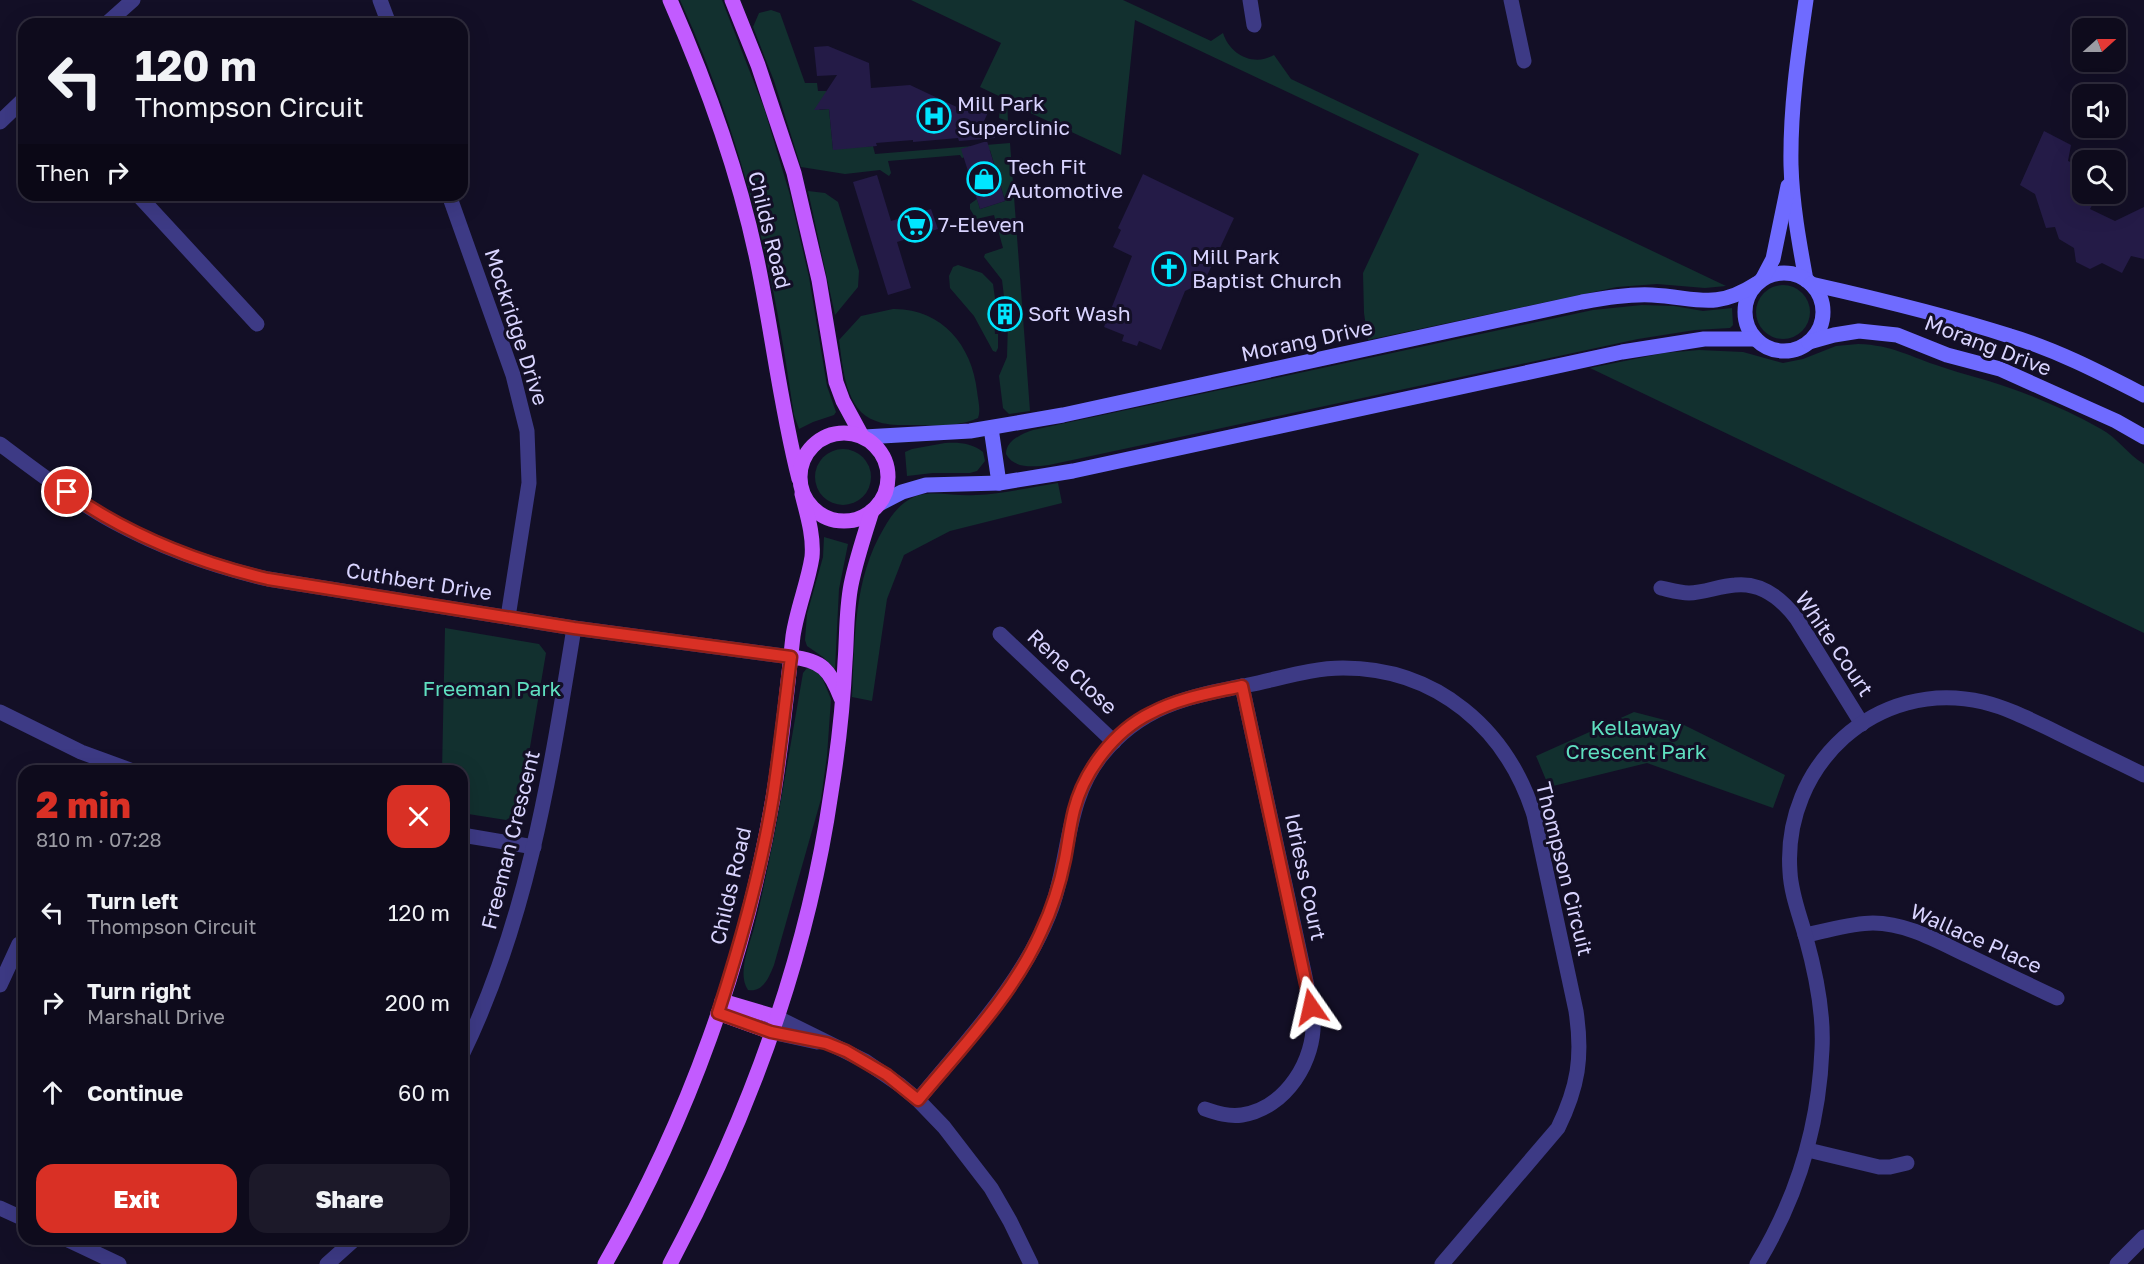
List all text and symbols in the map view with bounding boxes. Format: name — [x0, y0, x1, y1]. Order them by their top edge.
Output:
north arrow — [2072, 18, 2126, 72]
map controls — [2072, 18, 2126, 204]
text: 120 m — [135, 40, 257, 90]
icon: left — [36, 42, 114, 120]
button: sound — [2072, 84, 2126, 138]
place label: Mill Park Superclinic — [957, 90, 1070, 140]
text: Thompson Circuit — [135, 91, 364, 123]
hospital icon: Mill Park Superclinic — [916, 98, 952, 134]
button: search — [2072, 150, 2126, 204]
place label: Tech Fit Automotive — [1007, 153, 1123, 203]
icon: right — [101, 156, 134, 189]
text: Then — [36, 159, 89, 186]
shop icon: Tech Fit Automotive — [966, 161, 1002, 197]
street label: Childs Road — [743, 168, 797, 291]
supermarket icon: 7-Eleven — [897, 207, 933, 243]
place label: 7-Eleven — [938, 211, 1025, 237]
place label: Mill Park Baptist Church — [1192, 243, 1342, 293]
street label: Mockridge Drive — [479, 245, 555, 408]
church icon: Mill Park Baptist Church — [1151, 251, 1187, 287]
building icon: Soft Wash — [987, 296, 1023, 332]
place label: Soft Wash — [1028, 300, 1131, 326]
street label: Morang Drive — [1921, 309, 2055, 381]
street label: Morang Drive — [1239, 313, 1375, 367]
pin — [41, 466, 92, 517]
icon: arrive — [50, 475, 83, 508]
street label: Cuthbert Drive — [344, 557, 494, 605]
street label: White Court — [1790, 586, 1879, 701]
street label: Rene Close — [1022, 623, 1123, 719]
park label: Freeman Park — [423, 675, 562, 701]
park label: Kellaway Crescent Park — [1565, 714, 1707, 764]
street label: Freeman Crescent — [475, 747, 545, 932]
street label: Thompson Circuit — [1531, 779, 1599, 958]
text: 2 min — [36, 783, 131, 826]
button: close — [387, 785, 450, 848]
street label: Idriess Court — [1280, 811, 1332, 943]
street label: Childs Road — [704, 824, 756, 947]
text: 810 m · 07:28 — [36, 827, 162, 851]
text: Turn left — [87, 887, 178, 914]
icon: left — [36, 896, 69, 929]
street label: Wallace Place — [1907, 897, 2046, 979]
text: 120 m — [388, 899, 450, 926]
text: Thompson Circuit — [87, 914, 257, 938]
position arrow — [1279, 975, 1343, 1039]
text: Turn right — [87, 977, 191, 1004]
icon: right — [36, 986, 69, 1019]
text: 200 m — [385, 989, 450, 1016]
text: Marshall Drive — [87, 1004, 225, 1028]
icon: ahead — [36, 1076, 69, 1109]
text: Continue — [87, 1079, 183, 1106]
text: 60 m — [398, 1079, 450, 1106]
button: Exit — [36, 1164, 237, 1233]
button: Share — [249, 1164, 450, 1233]

